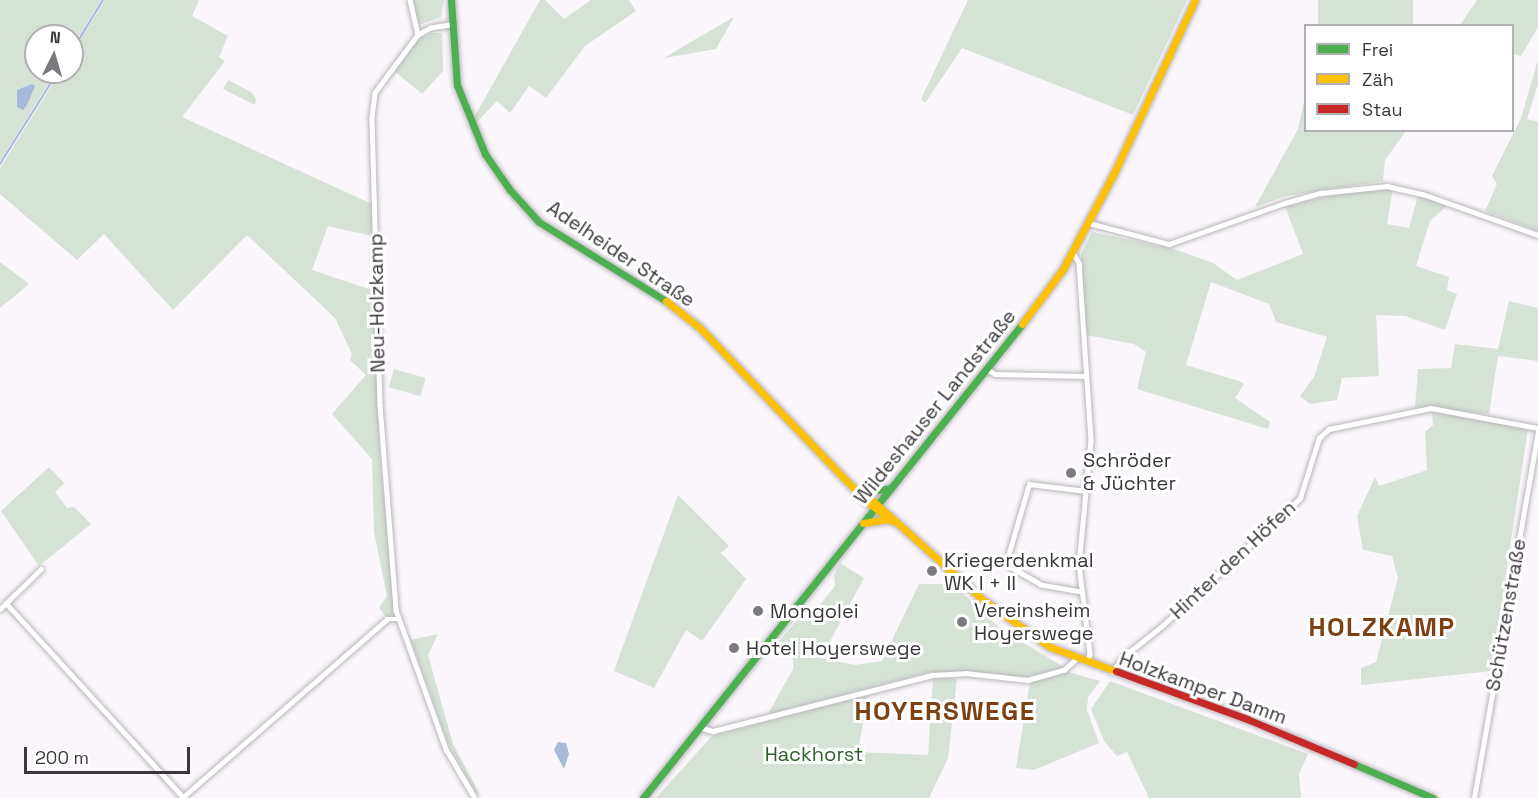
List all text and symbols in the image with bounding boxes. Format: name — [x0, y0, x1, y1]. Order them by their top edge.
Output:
north arrow — [24, 24, 84, 84]
legend — [1304, 24, 1514, 132]
text: N — [49, 27, 62, 48]
text: Frei — [1362, 38, 1393, 61]
text: Zäh — [1362, 68, 1394, 91]
text: Stau — [1362, 98, 1402, 121]
street label: Adelheider Straße — [543, 196, 699, 312]
street label: Neu-Holzkamp — [364, 233, 390, 373]
street label: Wildeshauser Landstraße — [849, 305, 1021, 509]
place label: Schröder & Jüchter — [1083, 449, 1176, 496]
marker: Schröder & Jüchter — [1064, 466, 1078, 480]
street label: Hinter den Höfen — [1165, 496, 1301, 624]
street label: Schützenstraße — [1481, 537, 1531, 693]
place label: Kriegerdenkmal WK I + II — [944, 548, 1094, 595]
marker: Kriegerdenkmal WK I + II — [925, 564, 939, 578]
place label: Vereinsheim Hoyerswege — [974, 598, 1094, 645]
place label: Mongolei — [770, 599, 859, 623]
marker: Mongolei — [751, 604, 765, 618]
district label: HOLZKAMP — [1308, 612, 1456, 644]
marker: Vereinsheim Hoyerswege — [955, 615, 969, 629]
place label: Hotel Hoyerswege — [746, 636, 921, 660]
marker: Hotel Hoyerswege — [727, 641, 741, 655]
street label: Holzkamper Damm — [1116, 647, 1290, 729]
district label: HOYERSWEGE — [854, 696, 1036, 728]
scale bar — [27, 735, 194, 773]
park label: Hackhorst — [765, 742, 863, 766]
text: 200 m — [35, 746, 89, 769]

